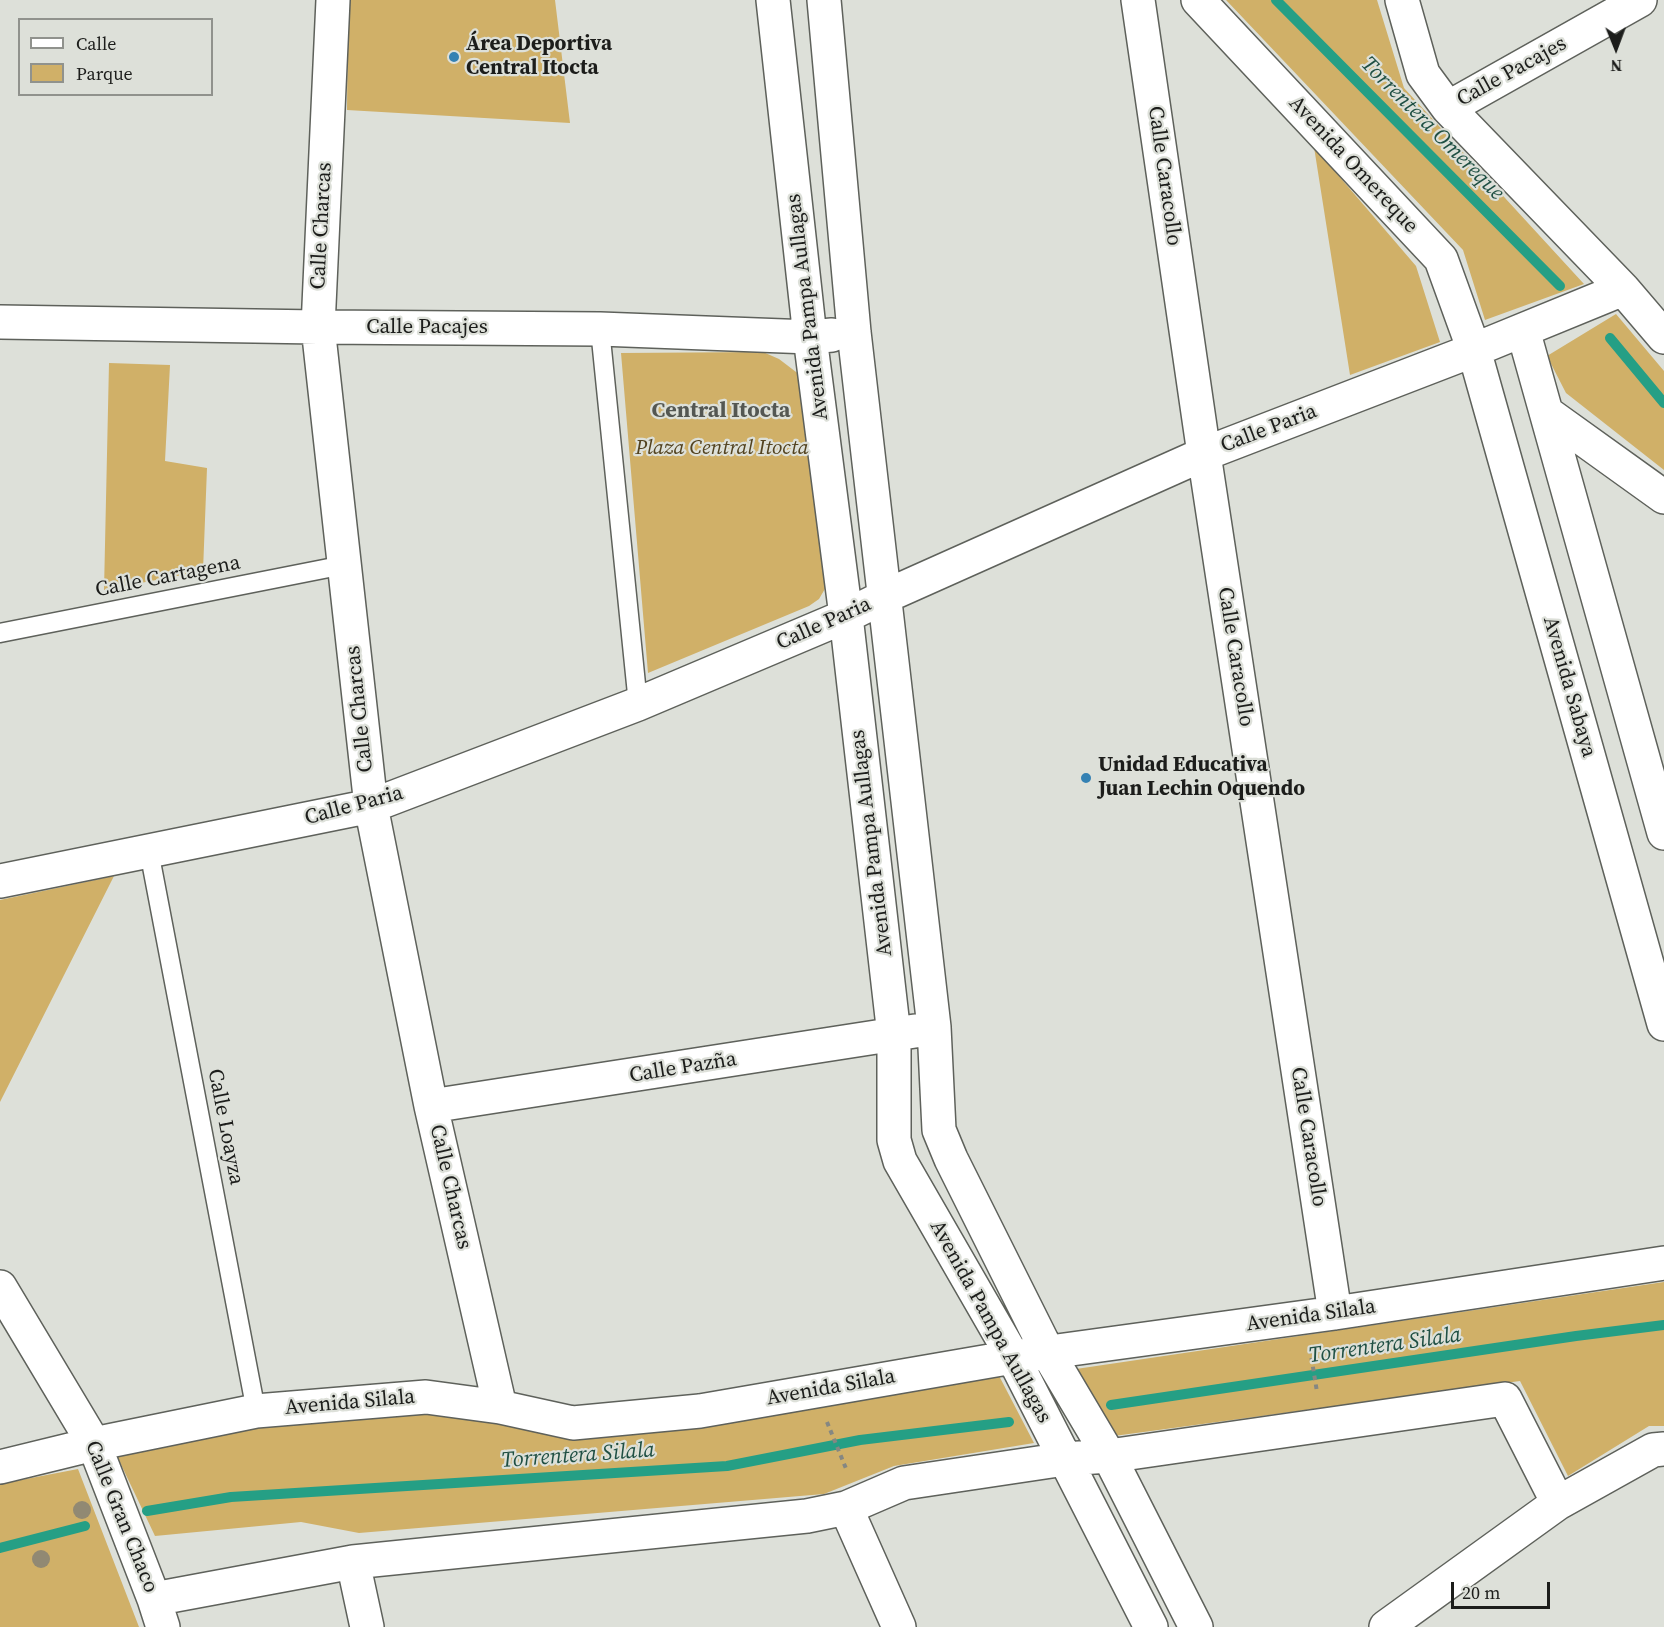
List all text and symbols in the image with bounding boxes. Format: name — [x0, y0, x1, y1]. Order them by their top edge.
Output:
legend — [18, 18, 213, 96]
north arrow — [1586, 18, 1646, 78]
text: Calle — [76, 31, 116, 56]
street label: Calle Pacajes — [1453, 31, 1571, 113]
place label: Área Deportiva Central Itocta — [466, 32, 612, 82]
marker: Área Deportiva Central Itocta — [447, 50, 461, 64]
water label: Torrentera Omereque — [1355, 52, 1509, 206]
text: N — [1610, 55, 1622, 77]
text: Parque — [76, 61, 133, 86]
street label: Avenida Omereque — [1283, 91, 1423, 239]
street label: Calle Caracollo — [1142, 105, 1186, 247]
street label: Calle Charcas — [306, 162, 338, 290]
street label: Avenida Pampa Aullagas — [782, 192, 834, 422]
street label: Calle Pacajes — [366, 315, 488, 341]
district label: Central Itocta — [652, 398, 790, 424]
street label: Calle Paria — [1217, 399, 1321, 459]
park label: Plaza Central Itocta — [635, 436, 809, 462]
street label: Calle Cartagena — [93, 551, 243, 603]
street label: Calle Caracollo — [1212, 585, 1258, 729]
street label: Calle Paria — [773, 592, 875, 656]
street label: Avenida Sabaya — [1537, 614, 1601, 760]
street label: Calle Charcas — [341, 644, 379, 774]
street label: Avenida Pampa Aullagas — [846, 728, 898, 958]
place label: Unidad Educativa Juan Lechin Oquendo — [1098, 753, 1305, 803]
marker: Unidad Educativa Juan Lechin Oquendo — [1079, 771, 1093, 785]
street label: Calle Paria — [302, 781, 406, 831]
street label: Calle Pazña — [628, 1047, 738, 1089]
street label: Calle Caracollo — [1285, 1065, 1331, 1209]
street label: Calle Loayza — [201, 1067, 249, 1187]
street label: Calle Charcas — [423, 1122, 477, 1252]
street label: Avenida Pampa Aullagas — [924, 1216, 1056, 1428]
street label: Avenida Silala — [1245, 1294, 1377, 1338]
water label: Torrentera Silala — [1307, 1322, 1463, 1370]
street label: Avenida Silala — [765, 1364, 897, 1412]
street label: Avenida Silala — [284, 1385, 416, 1421]
street label: Calle Gran Chaco — [79, 1437, 163, 1597]
water label: Torrentera Silala — [500, 1437, 656, 1475]
scale bar — [1454, 1570, 1553, 1608]
text: 20 m — [1462, 1580, 1500, 1605]

